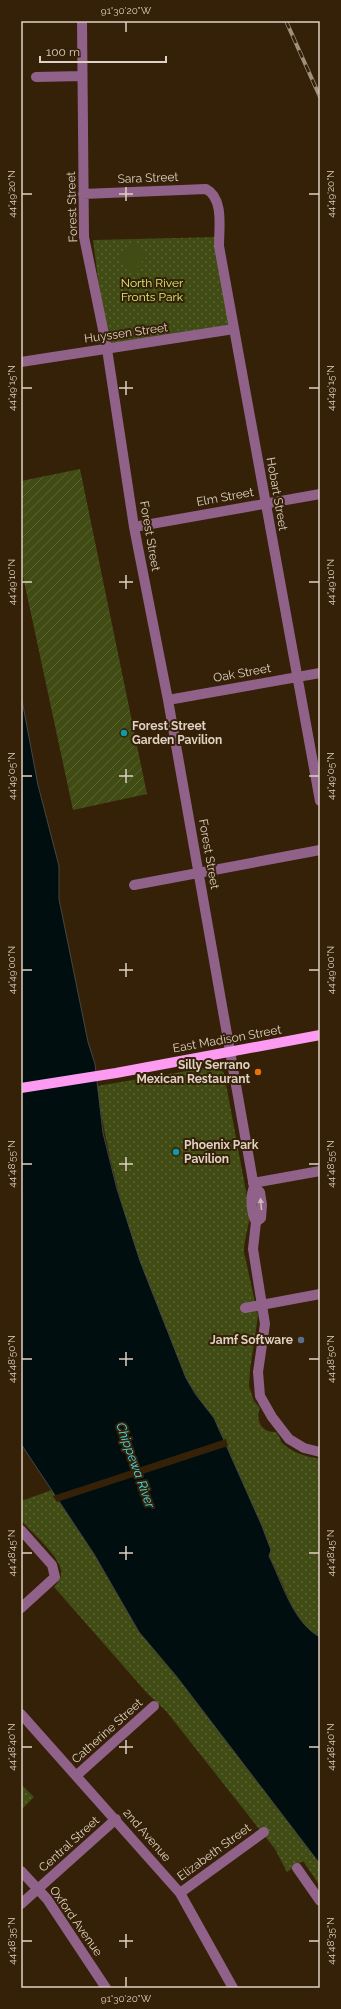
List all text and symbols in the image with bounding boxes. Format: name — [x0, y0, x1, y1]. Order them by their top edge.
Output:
text: 91°30'20"W — [101, 5, 152, 16]
scale bar — [40, 38, 166, 64]
text: 100 m — [46, 45, 80, 59]
text: 44°49'20"N — [6, 170, 17, 218]
street label: Sara Street — [117, 170, 179, 186]
text: 44°49'20"N — [325, 170, 336, 218]
street label: Forest Street — [64, 171, 80, 243]
park label: North River Fronts Park — [121, 276, 184, 304]
street label: Huyssen Street — [83, 320, 169, 346]
text: 44°49'15"N — [6, 365, 17, 411]
text: 44°49'15"N — [325, 365, 336, 411]
street label: Hobart Street — [264, 456, 290, 532]
street label: Elm Street — [195, 485, 255, 509]
street label: Forest Street — [137, 500, 163, 572]
text: 44°49'10"N — [6, 559, 17, 605]
text: 44°49'10"N — [325, 559, 336, 605]
street label: Oak Street — [212, 661, 272, 685]
place label: Forest Street Garden Pavilion — [132, 719, 222, 747]
marker: Forest Street Garden Pavilion — [119, 728, 129, 738]
text: 44°49'05"N — [6, 752, 17, 800]
text: 44°49'05"N — [325, 752, 336, 800]
street label: Forest Street — [196, 818, 222, 890]
text: 44°49'00"N — [6, 946, 17, 994]
text: 44°49'00"N — [325, 946, 336, 994]
street label: East Madison Street — [172, 1023, 282, 1055]
place label: Silly Serrano Mexican Restaurant — [136, 1058, 250, 1086]
marker: Silly Serrano Mexican Restaurant — [253, 1067, 263, 1077]
place label: Phoenix Park Pavilion — [184, 1138, 259, 1166]
text: 44°48'55"N — [6, 1140, 17, 1188]
text: 44°48'55"N — [325, 1140, 336, 1188]
marker: Phoenix Park Pavilion — [171, 1147, 181, 1157]
one-way arrow — [258, 1198, 265, 1210]
place label: Jamf Software — [210, 1333, 293, 1347]
text: 44°48'50"N — [6, 1335, 17, 1383]
marker: Jamf Software — [296, 1335, 306, 1345]
text: 44°48'50"N — [325, 1335, 336, 1383]
water label: Chippewa River — [113, 1420, 158, 1511]
text: 44°48'45"N — [6, 1530, 17, 1576]
text: 44°48'45"N — [325, 1530, 336, 1576]
street label: Catherine Street — [69, 1696, 145, 1766]
text: 44°48'40"N — [6, 1723, 17, 1771]
text: 44°48'40"N — [325, 1723, 336, 1771]
street label: 2nd Avenue — [120, 1806, 174, 1864]
street label: Central Street — [36, 1813, 102, 1875]
street label: Elizabeth Street — [175, 1821, 253, 1883]
street label: Oxford Avenue — [47, 1883, 105, 1959]
text: 44°48'35"N — [6, 1917, 17, 1965]
text: 44°48'35"N — [325, 1917, 336, 1965]
text: 91°30'20"W — [101, 1993, 152, 2004]

